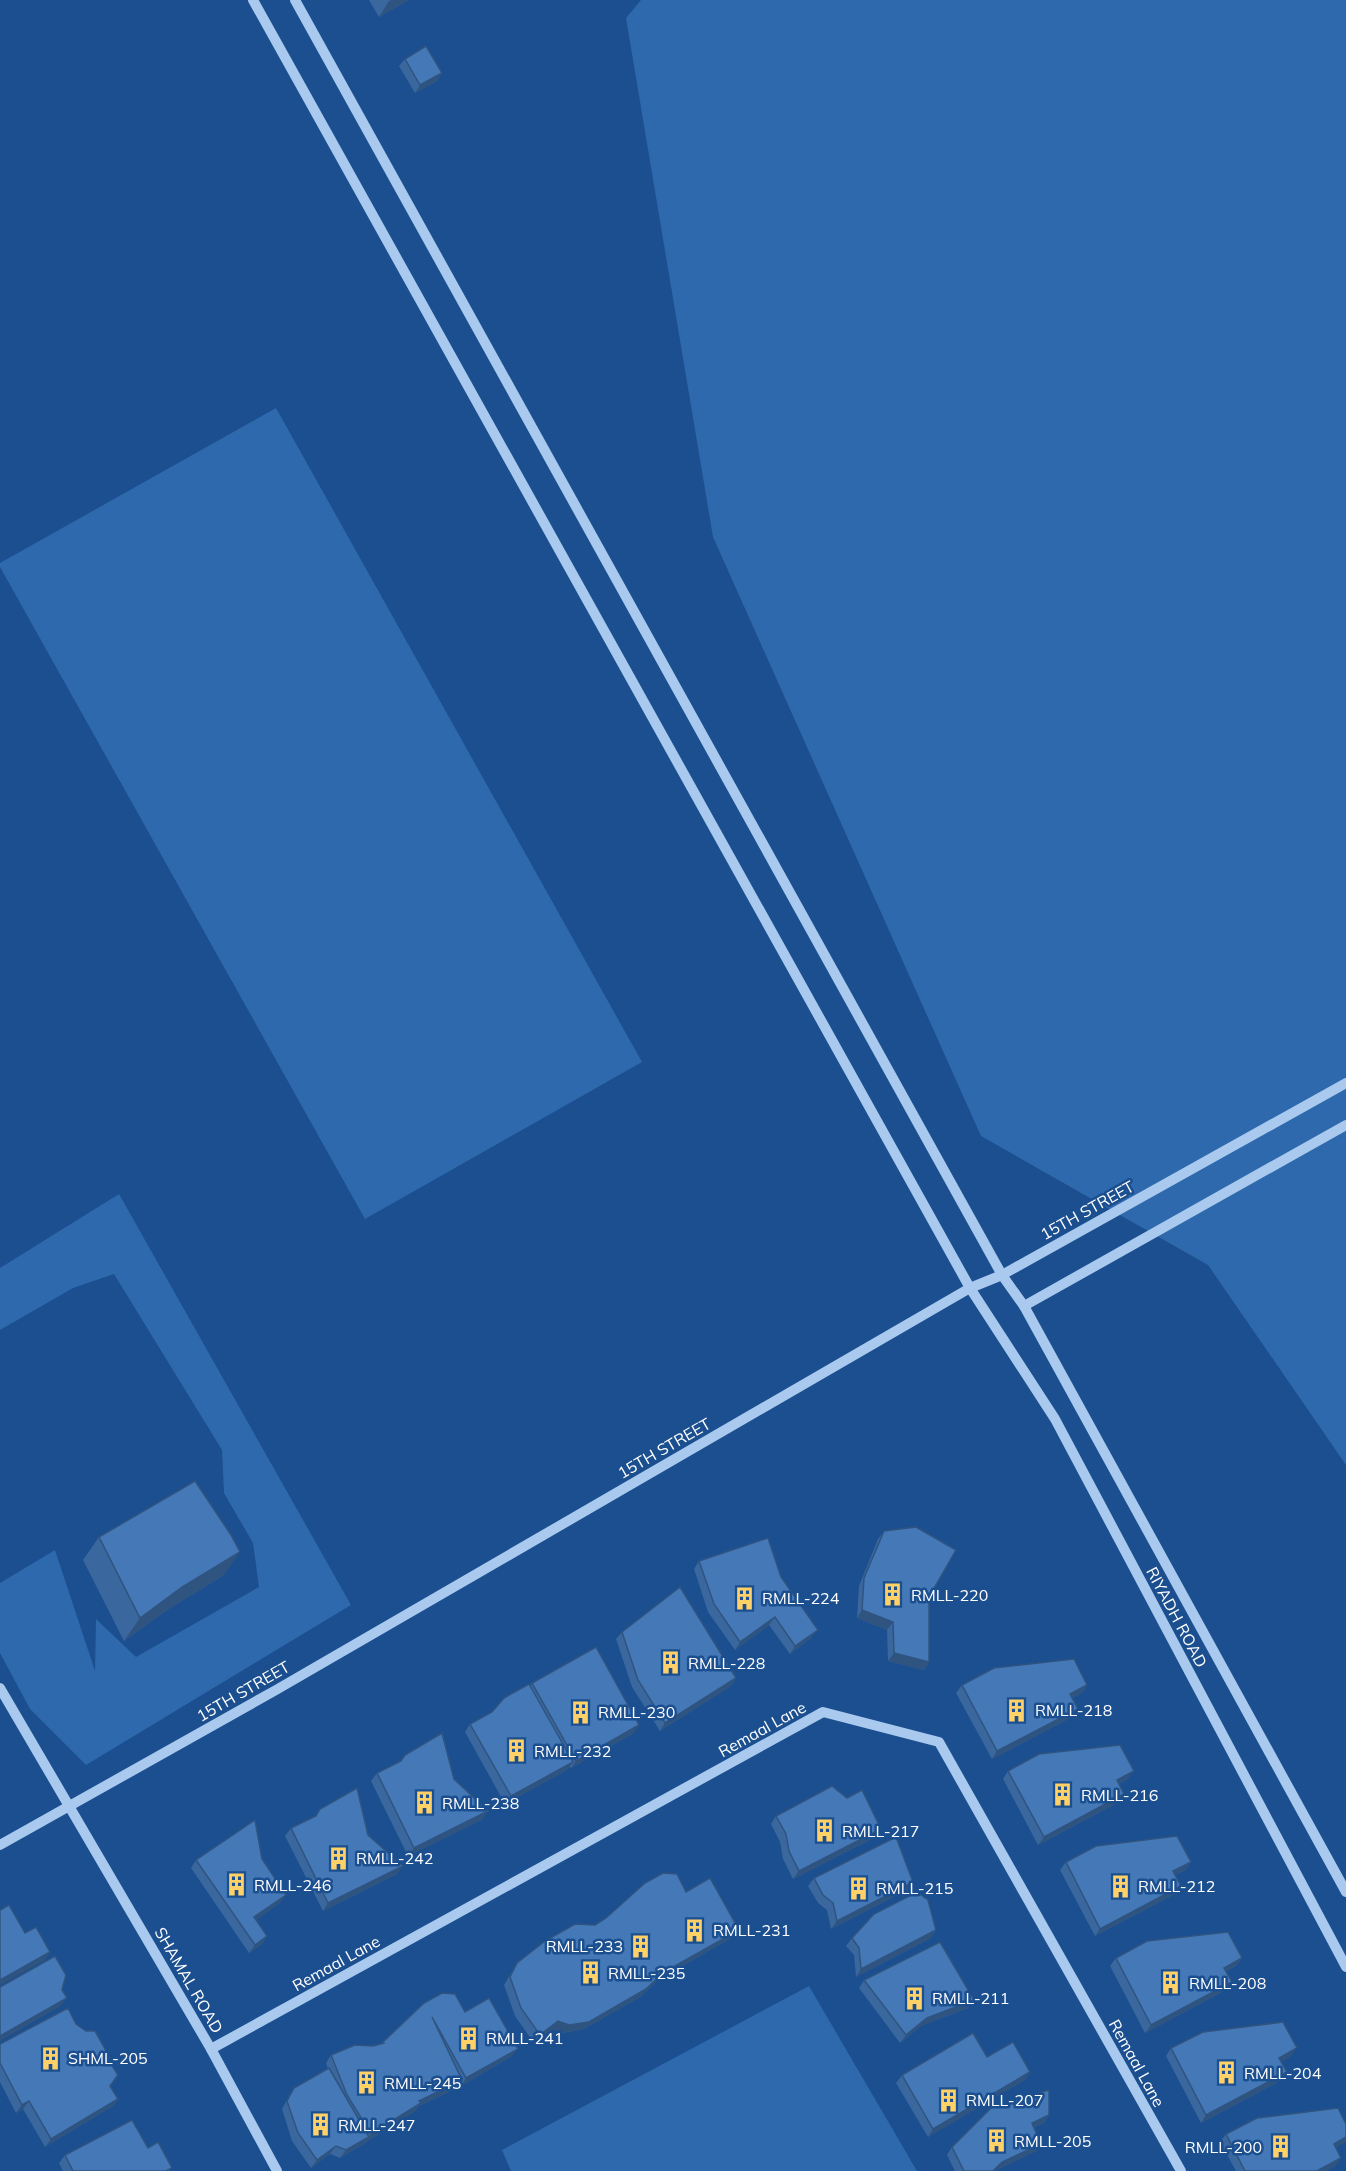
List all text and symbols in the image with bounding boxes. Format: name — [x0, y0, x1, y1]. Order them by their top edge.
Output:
street label: 15TH STREET — [1037, 1176, 1138, 1244]
street label: 15TH STREET — [614, 1413, 714, 1483]
street label: RIYADH ROAD — [1142, 1563, 1212, 1671]
building icon: RMLL-220 — [880, 1582, 906, 1608]
building icon: RMLL-224 — [731, 1585, 757, 1611]
place label: RMLL-220 — [911, 1585, 988, 1605]
place label: RMLL-224 — [762, 1588, 840, 1608]
building icon: RMLL-228 — [657, 1650, 683, 1676]
place label: RMLL-228 — [688, 1653, 765, 1673]
street label: 15TH STREET — [193, 1656, 293, 1726]
street label: Remaal Lane — [715, 1697, 809, 1761]
building icon: RMLL-218 — [1004, 1697, 1030, 1723]
building icon: RMLL-230 — [567, 1699, 593, 1725]
place label: RMLL-218 — [1035, 1700, 1112, 1720]
place label: RMLL-230 — [598, 1702, 675, 1722]
building icon: RMLL-232 — [503, 1738, 529, 1764]
place label: RMLL-232 — [534, 1741, 611, 1761]
building icon: RMLL-216 — [1050, 1782, 1076, 1808]
place label: RMLL-216 — [1081, 1785, 1158, 1805]
building icon: RMLL-238 — [411, 1790, 437, 1816]
place label: RMLL-238 — [442, 1793, 519, 1813]
building icon: RMLL-217 — [811, 1818, 837, 1844]
place label: RMLL-217 — [842, 1821, 919, 1841]
building icon: RMLL-242 — [325, 1845, 351, 1871]
place label: RMLL-242 — [356, 1848, 433, 1868]
building icon: RMLL-246 — [223, 1872, 249, 1898]
building icon: RMLL-212 — [1107, 1873, 1133, 1899]
place label: RMLL-246 — [254, 1875, 331, 1895]
building icon: RMLL-215 — [845, 1875, 871, 1901]
place label: RMLL-212 — [1138, 1876, 1215, 1896]
place label: RMLL-215 — [876, 1878, 953, 1898]
building icon: RMLL-231 — [682, 1917, 708, 1943]
place label: RMLL-231 — [713, 1920, 790, 1940]
street label: SHAMAL ROAD — [151, 1923, 227, 2037]
street label: Remaal Lane — [289, 1931, 383, 1995]
building icon: RMLL-233 — [628, 1933, 654, 1959]
place label: RMLL-233 — [546, 1936, 623, 1956]
building icon: RMLL-235 — [577, 1960, 603, 1986]
place label: RMLL-235 — [608, 1963, 685, 1983]
building icon: RMLL-208 — [1158, 1970, 1184, 1996]
place label: RMLL-208 — [1189, 1973, 1266, 1993]
building icon: RMLL-211 — [901, 1985, 927, 2011]
place label: RMLL-211 — [932, 1988, 1009, 2008]
street label: Remaal Lane — [1105, 2016, 1169, 2110]
building icon: RMLL-241 — [455, 2025, 481, 2051]
place label: RMLL-241 — [486, 2028, 563, 2048]
building icon: SHML-205 — [37, 2045, 63, 2071]
place label: SHML-205 — [68, 2048, 148, 2068]
building icon: RMLL-204 — [1213, 2060, 1239, 2086]
place label: RMLL-204 — [1244, 2063, 1322, 2083]
building icon: RMLL-245 — [353, 2070, 379, 2096]
place label: RMLL-245 — [384, 2073, 461, 2093]
building icon: RMLL-207 — [935, 2087, 961, 2113]
place label: RMLL-207 — [966, 2090, 1043, 2110]
building icon: RMLL-247 — [307, 2112, 333, 2138]
place label: RMLL-247 — [338, 2115, 415, 2135]
building icon: RMLL-205 — [983, 2128, 1009, 2154]
place label: RMLL-205 — [1014, 2131, 1091, 2151]
building icon: RMLL-200 — [1267, 2134, 1293, 2160]
place label: RMLL-200 — [1185, 2137, 1262, 2157]

